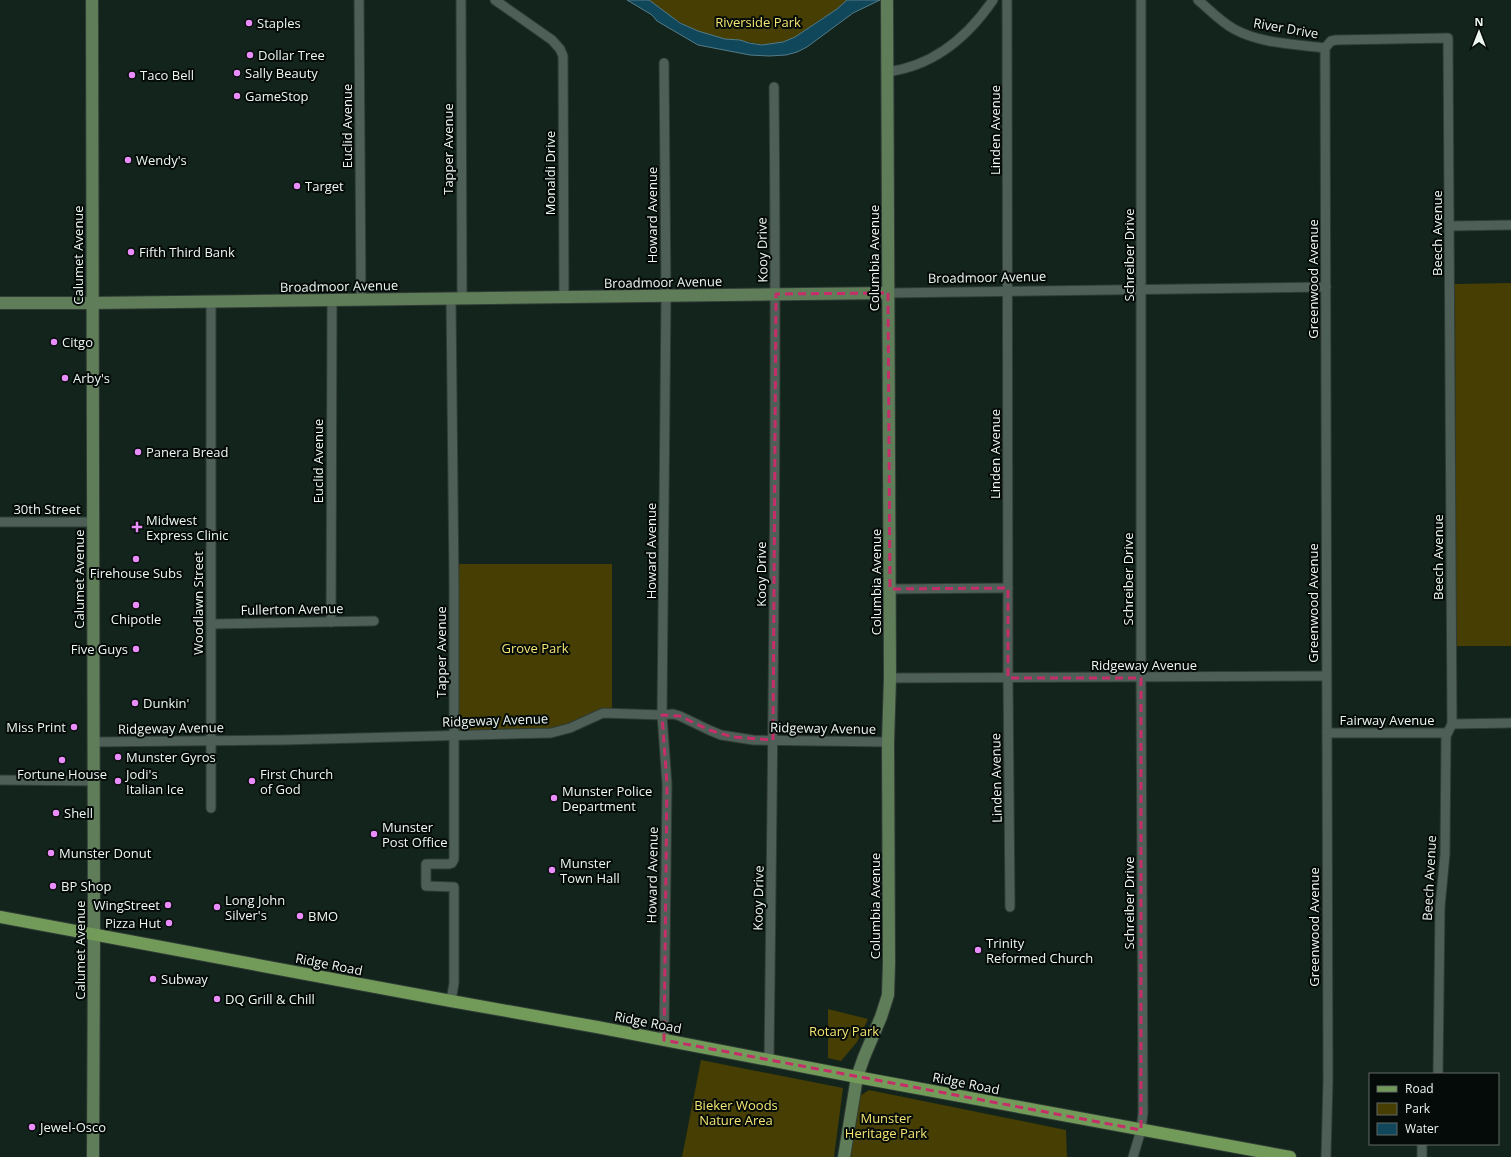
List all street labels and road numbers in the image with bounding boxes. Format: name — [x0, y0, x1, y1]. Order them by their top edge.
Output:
street label: River Drive — [1252, 13, 1320, 43]
street label: Euclid Avenue — [338, 84, 356, 168]
street label: Linden Avenue — [986, 85, 1004, 175]
street label: Tapper Avenue — [439, 103, 457, 195]
street label: Monaldi Drive — [541, 131, 559, 215]
street label: Howard Avenue — [643, 167, 661, 263]
street label: Beech Avenue — [1428, 190, 1446, 276]
street label: Calumet Avenue — [69, 205, 87, 305]
street label: Columbia Avenue — [865, 205, 883, 311]
street label: Schreiber Drive — [1120, 209, 1138, 302]
street label: Kooy Drive — [752, 217, 772, 283]
street label: Greenwood Avenue — [1304, 219, 1322, 339]
street label: Broadmoor Avenue — [928, 267, 1046, 287]
street label: Broadmoor Avenue — [604, 272, 722, 292]
street label: Broadmoor Avenue — [280, 276, 398, 296]
street label: Linden Avenue — [986, 409, 1004, 499]
street label: Euclid Avenue — [309, 419, 327, 503]
street label: 30th Street — [13, 500, 81, 518]
street label: Howard Avenue — [642, 503, 660, 599]
street label: Beech Avenue — [1429, 514, 1447, 600]
street label: Calumet Avenue — [70, 529, 88, 629]
street label: Columbia Avenue — [867, 529, 885, 635]
street label: Schreiber Drive — [1119, 533, 1137, 626]
street label: Kooy Drive — [752, 541, 770, 607]
street label: Greenwood Avenue — [1304, 543, 1322, 663]
street label: Woodlawn Street — [189, 551, 207, 655]
street label: Fullerton Avenue — [240, 599, 344, 619]
street label: Tapper Avenue — [432, 606, 450, 698]
street label: Ridgeway Avenue — [1091, 656, 1197, 674]
street label: Ridgeway Avenue — [442, 709, 548, 731]
street label: Fairway Avenue — [1340, 711, 1434, 729]
street label: Ridgeway Avenue — [118, 718, 224, 738]
street label: Ridgeway Avenue — [770, 718, 876, 738]
street label: Linden Avenue — [986, 733, 1006, 823]
street label: Howard Avenue — [642, 827, 662, 923]
street label: Beech Avenue — [1418, 835, 1440, 921]
street label: Columbia Avenue — [866, 853, 884, 959]
street label: Schreiber Drive — [1120, 857, 1138, 950]
street label: Kooy Drive — [748, 865, 768, 931]
street label: Greenwood Avenue — [1305, 867, 1323, 987]
street label: Calumet Avenue — [71, 900, 89, 1000]
street label: Ridge Road — [294, 949, 364, 979]
street label: Ridge Road — [613, 1007, 683, 1037]
street label: Ridge Road — [931, 1068, 1001, 1098]

